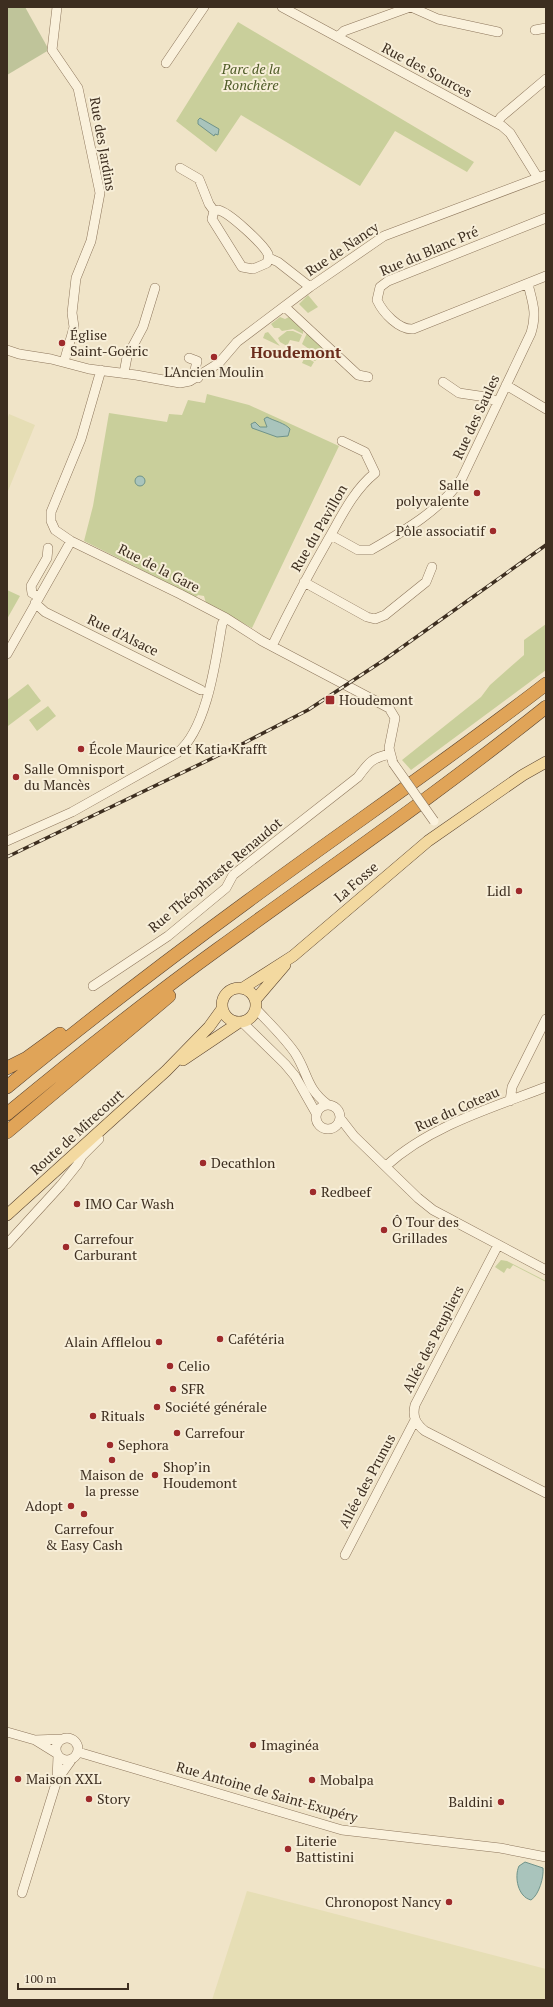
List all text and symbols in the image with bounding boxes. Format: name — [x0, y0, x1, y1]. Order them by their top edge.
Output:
street label: Rue des Sources — [379, 38, 476, 101]
park label: Parc de la Ronchère — [221, 59, 280, 94]
street label: Rue des Jardins — [86, 95, 121, 192]
street label: Rue de Nancy — [301, 216, 383, 280]
street label: Rue du Blanc Pré — [377, 221, 481, 280]
place label: Église Saint-Goëric — [70, 325, 148, 360]
marker: Église Saint-Goëric — [57, 338, 67, 348]
district label: Houdemont — [251, 341, 342, 363]
marker: L'Ancien Moulin — [209, 352, 219, 362]
place label: L'Ancien Moulin — [164, 362, 264, 381]
street label: Rue des Saules — [448, 371, 504, 462]
place label: Salle polyvalente — [396, 475, 469, 510]
street label: Rue du Pavillon — [286, 480, 352, 575]
marker: Salle polyvalente — [472, 488, 482, 498]
place label: Pôle associatif — [396, 521, 486, 540]
marker: Pôle associatif — [488, 526, 498, 536]
street label: Rue de la Gare — [115, 539, 203, 596]
street label: Rue d'Alsace — [85, 609, 162, 660]
place label: Houdemont — [339, 690, 414, 709]
marker: Houdemont — [324, 694, 336, 706]
place label: École Maurice et Katia Krafft — [89, 739, 268, 758]
marker: École Maurice et Katia Krafft — [76, 744, 86, 754]
place label: Salle Omnisport du Mancès — [24, 759, 126, 794]
marker: Salle Omnisport du Mancès — [11, 772, 21, 782]
street label: Rue Théophraste Renaudot — [144, 813, 286, 936]
street label: La Fosse — [330, 857, 382, 906]
place label: Lidl — [487, 881, 511, 900]
marker: Lidl — [514, 886, 524, 896]
street label: Rue du Coteau — [412, 1082, 502, 1136]
street label: Route de Mirecourt — [26, 1084, 128, 1179]
place label: Decathlon — [211, 1153, 276, 1172]
marker: Decathlon — [198, 1158, 208, 1168]
place label: Redbeef — [321, 1182, 372, 1201]
marker: Redbeef — [308, 1187, 318, 1197]
place label: IMO Car Wash — [85, 1194, 174, 1213]
marker: IMO Car Wash — [72, 1199, 82, 1209]
place label: Ô Tour des Grillades — [392, 1212, 459, 1247]
marker: Ô Tour des Grillades — [379, 1225, 389, 1235]
place label: Carrefour Carburant — [74, 1229, 138, 1264]
marker: Carrefour Carburant — [61, 1242, 71, 1252]
street label: Allée des Peupliers — [397, 1282, 468, 1395]
place label: Cafétéria — [228, 1329, 285, 1348]
place label: Alain Afflelou — [65, 1332, 151, 1351]
marker: Cafétéria — [215, 1334, 225, 1344]
marker: Alain Afflelou — [154, 1337, 164, 1347]
place label: Celio — [178, 1356, 210, 1375]
marker: Celio — [165, 1361, 175, 1371]
place label: SFR — [181, 1379, 205, 1398]
marker: SFR — [168, 1384, 178, 1394]
place label: Société générale — [165, 1397, 267, 1416]
marker: Société générale — [152, 1402, 162, 1412]
place label: Rituals — [101, 1406, 145, 1425]
marker: Rituals — [88, 1411, 98, 1421]
place label: Carrefour — [185, 1423, 245, 1442]
marker: Carrefour — [172, 1428, 182, 1438]
street label: Allée des Prunus — [334, 1430, 399, 1531]
place label: Sephora — [118, 1435, 169, 1454]
marker: Sephora — [105, 1440, 115, 1450]
marker: Maison de la presse — [107, 1455, 117, 1465]
place label: Shop’in Houdemont — [163, 1457, 238, 1492]
place label: Maison de la presse — [80, 1465, 144, 1500]
marker: Shop’in Houdemont — [150, 1470, 160, 1480]
place label: Adopt — [25, 1496, 64, 1515]
marker: Adopt — [66, 1501, 76, 1511]
marker: Carrefour & Easy Cash — [79, 1509, 89, 1519]
place label: Carrefour & Easy Cash — [45, 1519, 123, 1554]
place label: Imaginéa — [261, 1735, 319, 1754]
marker: Imaginéa — [248, 1740, 258, 1750]
street label: Rue Antoine de Saint-Exupéry — [174, 1756, 361, 1827]
place label: Maison XXL — [26, 1769, 102, 1788]
place label: Mobalpa — [320, 1770, 374, 1789]
marker: Maison XXL — [13, 1774, 23, 1784]
marker: Mobalpa — [307, 1775, 317, 1785]
place label: Story — [97, 1789, 131, 1808]
place label: Baldini — [449, 1792, 493, 1811]
marker: Story — [84, 1794, 94, 1804]
marker: Baldini — [496, 1797, 506, 1807]
place label: Literie Battistini — [296, 1831, 354, 1866]
marker: Literie Battistini — [283, 1844, 293, 1854]
place label: Chronopost Nancy — [325, 1892, 442, 1911]
marker: Chronopost Nancy — [444, 1897, 454, 1907]
scale bar — [18, 1965, 128, 1991]
text: 100 m — [24, 1971, 57, 1986]

